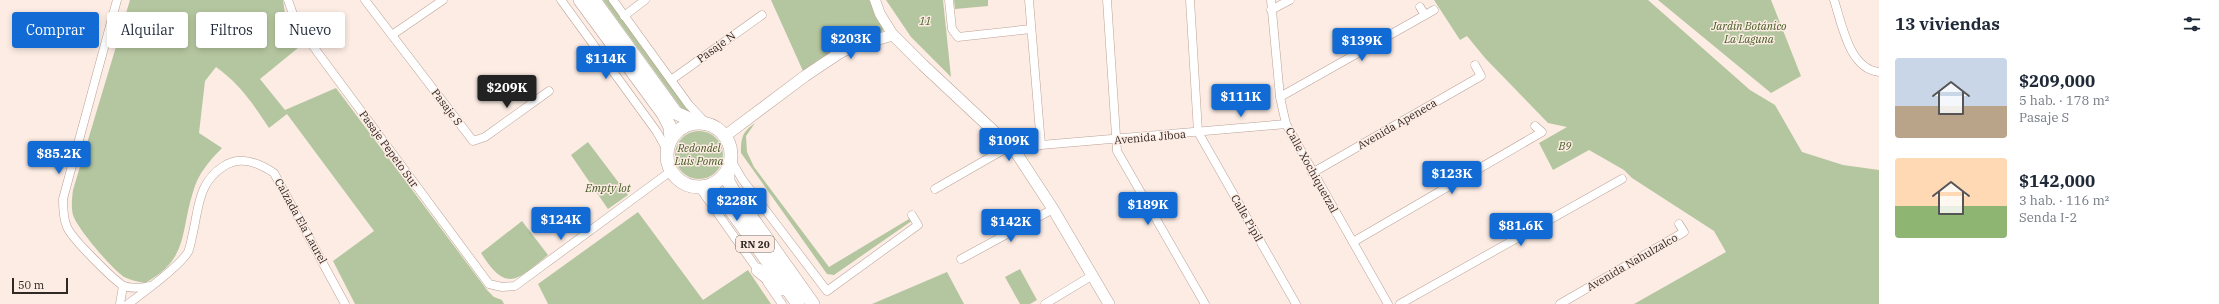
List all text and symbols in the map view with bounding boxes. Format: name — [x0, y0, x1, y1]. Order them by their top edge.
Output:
chip: Comprar — [12, 12, 99, 48]
chip: Alquilar — [107, 12, 188, 48]
chip: Filtros — [196, 12, 267, 48]
chip: Nuevo — [275, 12, 345, 48]
text: 13 viviendas — [1895, 13, 2000, 35]
icon: filters — [2181, 13, 2203, 35]
park label: 11 — [919, 14, 931, 28]
park label: Jardín Botánico La Laguna — [1711, 19, 1787, 46]
pin: $203K — [823, 26, 879, 60]
street label: Pasaje N — [694, 28, 738, 66]
pin: $139K — [1334, 28, 1390, 62]
text: $203K — [830, 30, 872, 47]
text: $139K — [1341, 32, 1383, 49]
pin: $114K — [578, 46, 634, 80]
text: $114K — [585, 50, 627, 67]
text: $209,000 — [2019, 70, 2095, 92]
icon: home — [1927, 74, 1975, 122]
pin: $209K — [479, 75, 535, 109]
text: $209K — [486, 79, 528, 96]
pin: $111K — [1213, 84, 1269, 118]
street label: Pasaje S — [429, 86, 465, 128]
text: $111K — [1220, 88, 1262, 105]
text: 5 hab. · 178 m² — [2019, 92, 2109, 109]
street label: Avenida Apeneca — [1355, 96, 1439, 152]
street label: Pasaje Pepeto Sur — [356, 108, 422, 190]
text: Pasaje S — [2019, 109, 2069, 126]
street label: Calle Xochiquetzal — [1283, 125, 1341, 215]
street label: Avenida Jiboa — [1113, 127, 1187, 147]
pin: $109K — [981, 128, 1037, 162]
text: $109K — [988, 132, 1030, 149]
park label: B9 — [1558, 139, 1572, 153]
pin: $85.2K — [26, 141, 92, 175]
park label: Redondel Luis Poma — [674, 141, 723, 168]
text: $85.2K — [37, 145, 81, 162]
pin: $123K — [1424, 161, 1480, 195]
text: $123K — [1431, 165, 1473, 182]
text: $142,000 — [2019, 170, 2095, 192]
icon: home — [1927, 174, 1975, 222]
street label: Calzada Ela Laurel — [272, 176, 330, 266]
park label: Empty lot — [584, 181, 632, 195]
pin: $228K — [709, 188, 765, 222]
text: $228K — [716, 192, 758, 209]
pin: $189K — [1120, 192, 1176, 226]
street label: Calle Pipil — [1228, 192, 1266, 244]
text: 3 hab. · 116 m² — [2019, 192, 2109, 209]
text: $189K — [1127, 196, 1169, 213]
pin: $124K — [533, 207, 589, 241]
pin: $142K — [983, 209, 1039, 243]
text: Senda I-2 — [2019, 209, 2077, 226]
text: $124K — [540, 211, 582, 228]
text: $142K — [990, 213, 1032, 230]
pin: $81.6K — [1488, 213, 1554, 247]
text: $81.6K — [1499, 217, 1543, 234]
street label: Avenida Nahulzalco — [1584, 230, 1680, 294]
road number: RN 20 — [736, 236, 774, 252]
scale bar — [12, 276, 68, 295]
text: 50 m — [18, 278, 44, 292]

